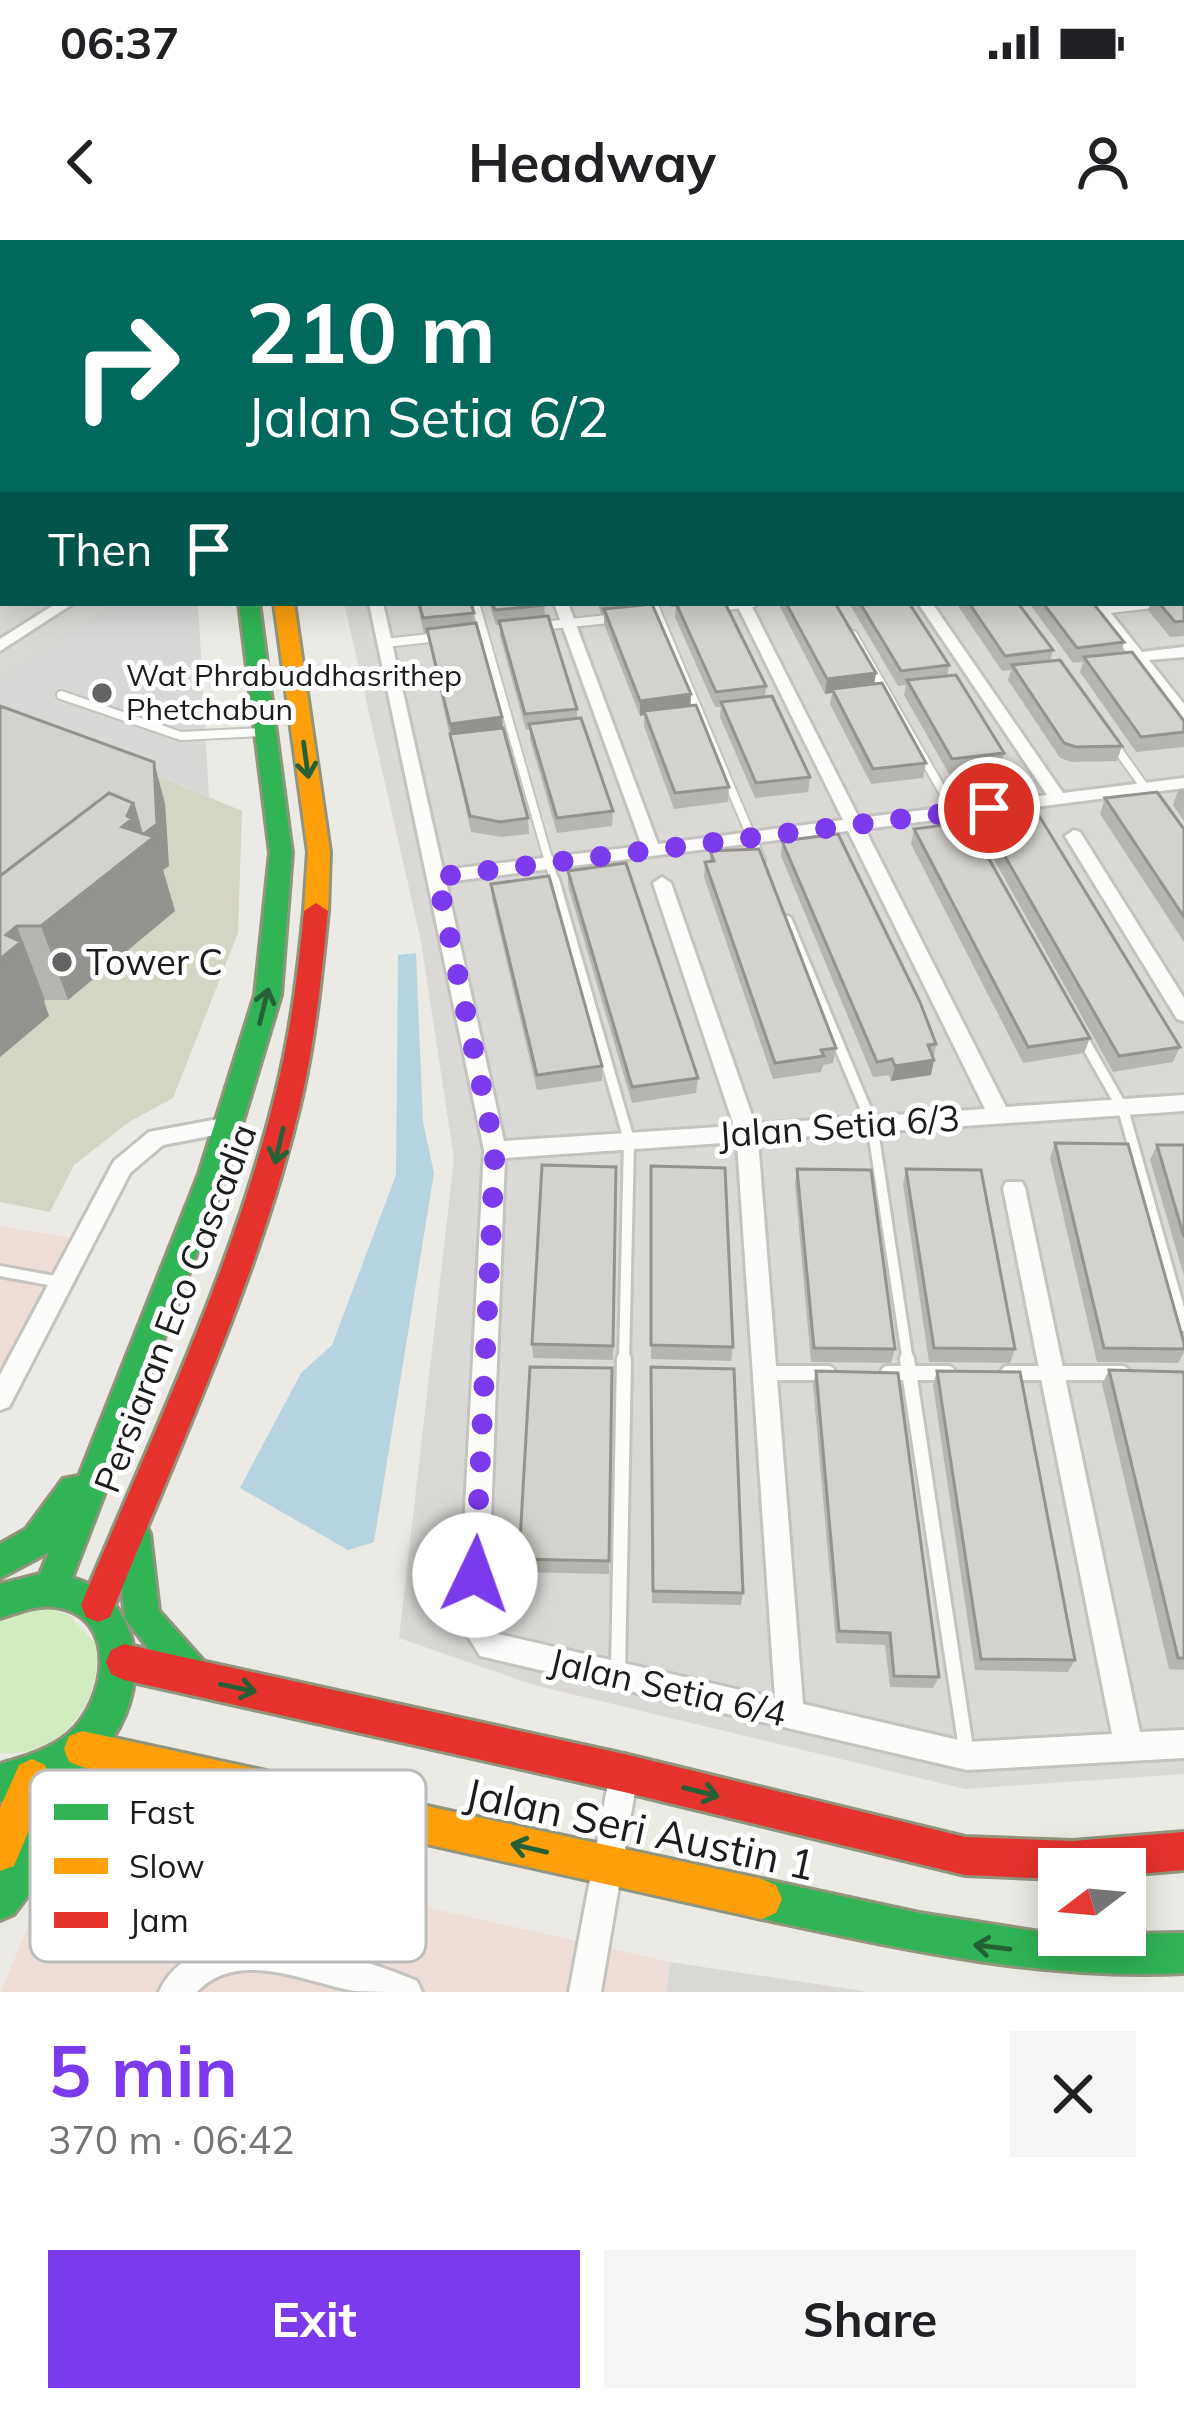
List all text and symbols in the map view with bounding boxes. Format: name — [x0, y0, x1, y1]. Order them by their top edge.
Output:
text: 06:37 — [60, 14, 179, 70]
text: Headway — [468, 128, 716, 196]
icon: back — [48, 129, 114, 195]
icon: person — [1070, 129, 1136, 195]
text: 210 m — [246, 279, 496, 384]
icon: right — [48, 288, 204, 444]
text: Jalan Setia 6/2 — [246, 383, 609, 451]
icon: arrive — [176, 516, 242, 582]
text: Then — [48, 521, 152, 577]
place label: Wat Phrabuddhasrithep Phetchabun — [126, 656, 462, 728]
marker: Wat Phrabuddhasrithep Phetchabun — [89, 680, 115, 706]
one-way arrow — [295, 740, 318, 779]
pin — [938, 757, 1040, 859]
icon: arrive — [956, 775, 1022, 841]
place label: Tower C — [86, 939, 223, 984]
marker: Tower C — [49, 949, 75, 975]
one-way arrow — [254, 987, 276, 1025]
street label: Jalan Setia 6/3 — [717, 1095, 961, 1156]
street label: Persiaran Eco Cascadia — [83, 1117, 266, 1498]
one-way arrow — [266, 1126, 289, 1164]
position arrow — [412, 1512, 538, 1638]
street label: Jalan Setia 6/4 — [545, 1637, 791, 1736]
one-way arrow — [219, 1677, 257, 1700]
street label: Jalan Seri Austin 1 — [460, 1766, 820, 1891]
legend — [30, 1770, 426, 1962]
one-way arrow — [681, 1782, 719, 1804]
text: Fast — [129, 1791, 194, 1832]
one-way arrow — [510, 1836, 548, 1859]
text: Slow — [129, 1845, 205, 1886]
north arrow — [1038, 1848, 1146, 1956]
map controls — [1038, 1848, 1146, 1956]
text: Jam — [129, 1899, 189, 1940]
one-way arrow — [973, 1936, 1012, 1958]
text: 5 min — [48, 2025, 238, 2115]
button: close — [1010, 2031, 1136, 2157]
text: 370 m · 06:42 — [48, 2115, 294, 2164]
button: Exit — [48, 2250, 580, 2388]
button: Share — [604, 2250, 1136, 2388]

